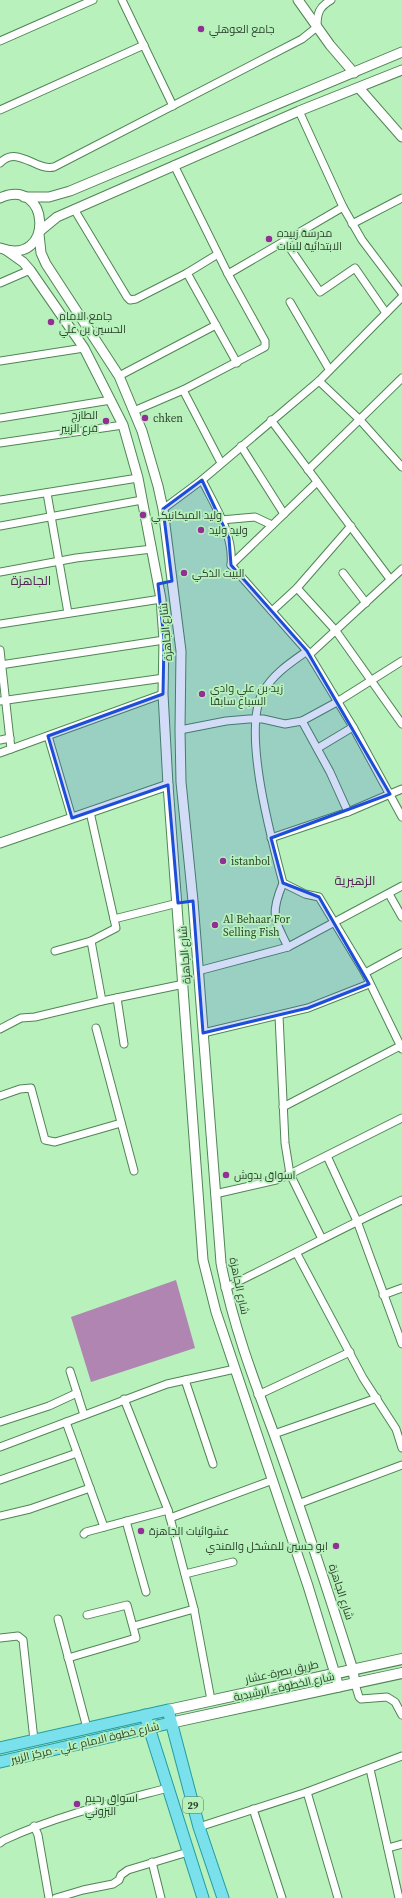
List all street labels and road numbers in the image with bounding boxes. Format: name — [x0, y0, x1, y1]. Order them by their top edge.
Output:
street label: شارع الجاهزة — [156, 602, 176, 662]
street label: شارع الجاهزة — [175, 925, 195, 985]
street label: شارع الجاهزة — [226, 1256, 252, 1316]
street label: شارع الجاهزة — [325, 1562, 357, 1622]
street label: طريق بصرة-عشار — [243, 1657, 320, 1687]
street label: شارع الخطوة - الرشيدية — [232, 1669, 336, 1705]
street label: شارع خطوة الامام علي - مركز الزبير — [8, 1719, 161, 1769]
road number: 29 — [183, 1797, 203, 1813]

